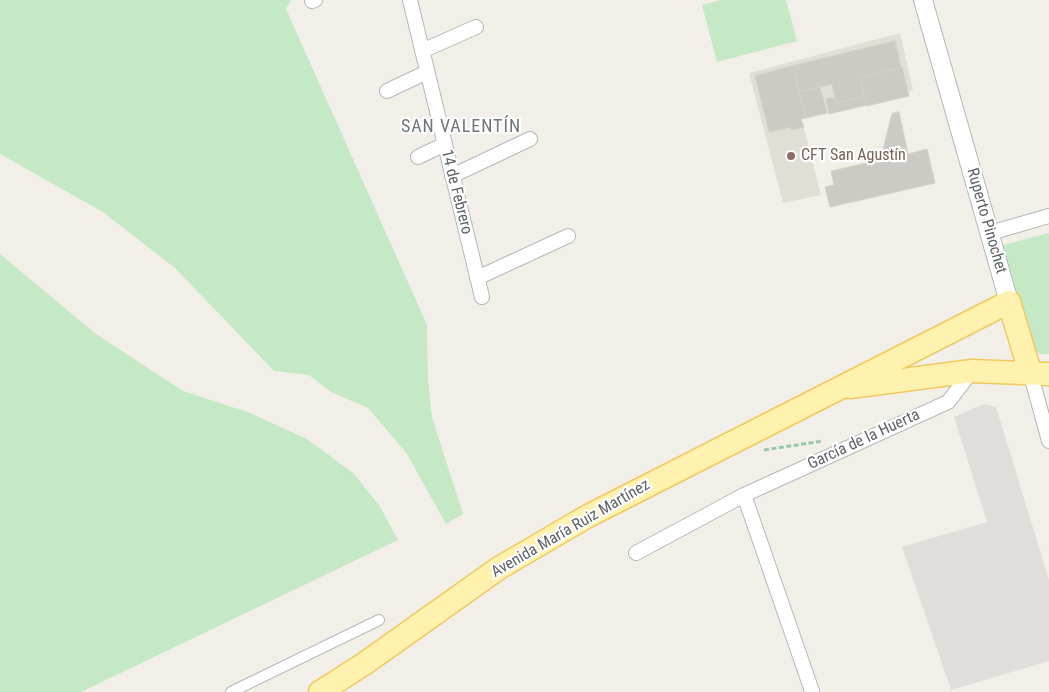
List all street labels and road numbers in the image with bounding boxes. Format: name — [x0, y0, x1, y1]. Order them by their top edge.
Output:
street label: 14 de Febrero — [436, 148, 476, 236]
street label: Ruperto Pinochet — [962, 166, 1010, 276]
street label: García de la Huerta — [805, 406, 923, 474]
street label: Avenida María Ruiz Martínez — [488, 476, 654, 582]

